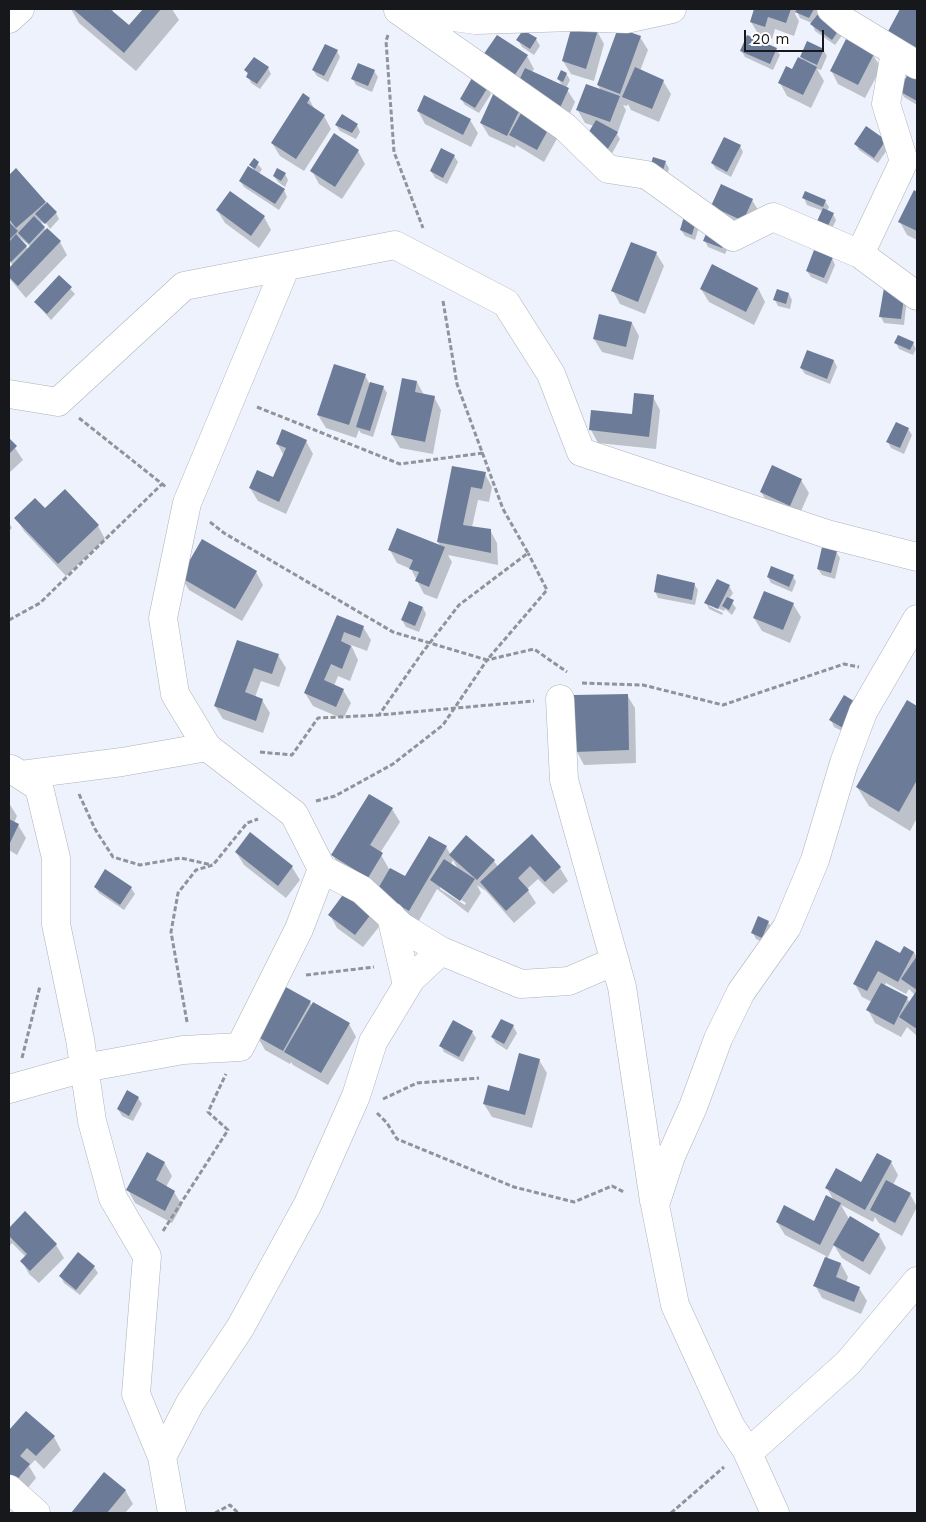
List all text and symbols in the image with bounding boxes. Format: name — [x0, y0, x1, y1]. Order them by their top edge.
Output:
scale bar — [746, 20, 826, 52]
text: 20 m — [752, 30, 790, 48]

